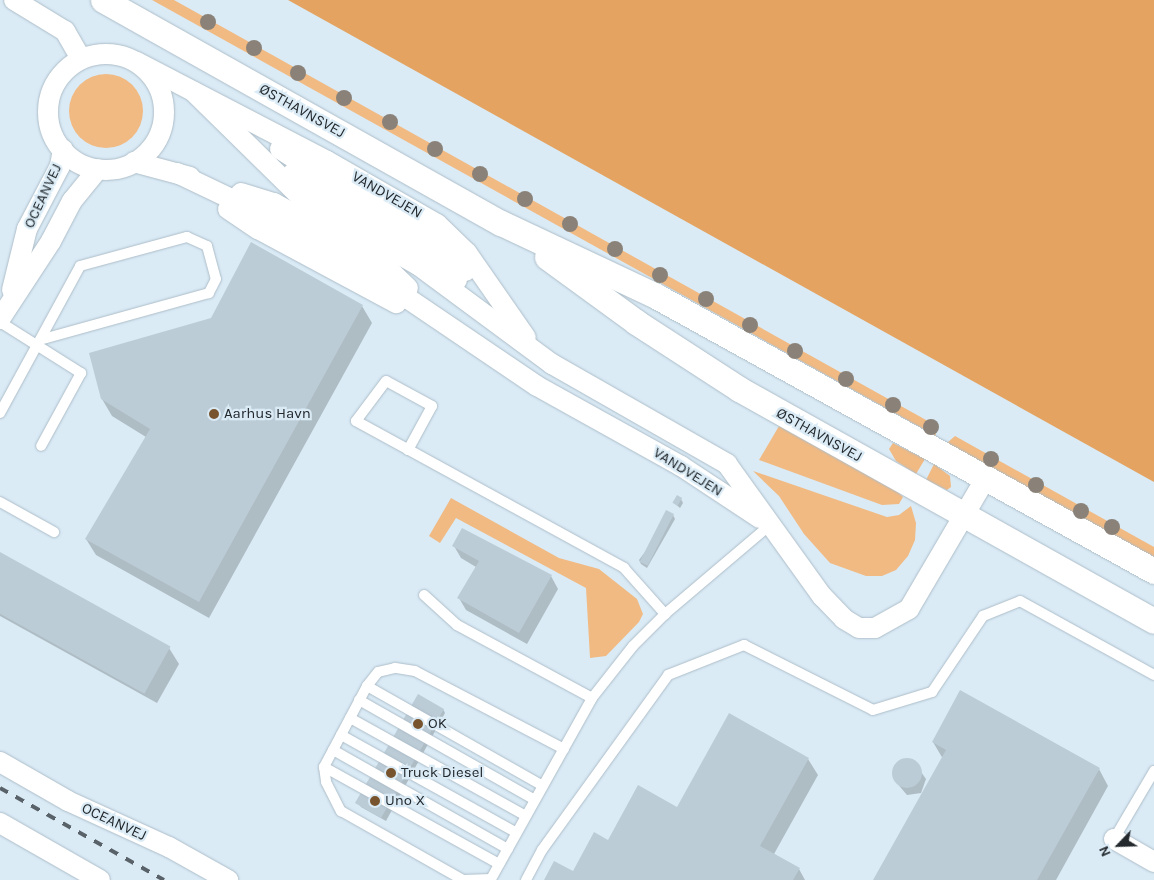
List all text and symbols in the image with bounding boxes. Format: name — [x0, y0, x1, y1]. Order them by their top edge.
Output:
street label: ØSTHAVNSVEJ — [256, 80, 348, 142]
street label: OCEANVEJ — [20, 161, 66, 231]
street label: VANDVEJEN — [349, 168, 425, 222]
street label: ØSTHAVNSVEJ — [773, 404, 865, 466]
place label: Aarhus Havn — [224, 405, 311, 423]
marker: Aarhus Havn — [208, 408, 220, 420]
street label: VANDVEJEN — [650, 444, 726, 500]
place label: OK — [428, 715, 447, 733]
marker: OK — [412, 718, 424, 730]
place label: Truck Diesel — [401, 764, 484, 782]
marker: Truck Diesel — [385, 767, 397, 779]
place label: Uno X — [385, 792, 425, 810]
marker: Uno X — [369, 795, 381, 807]
street label: OCEANVEJ — [79, 799, 149, 845]
north arrow — [1094, 820, 1144, 870]
text: N — [1095, 843, 1115, 859]

